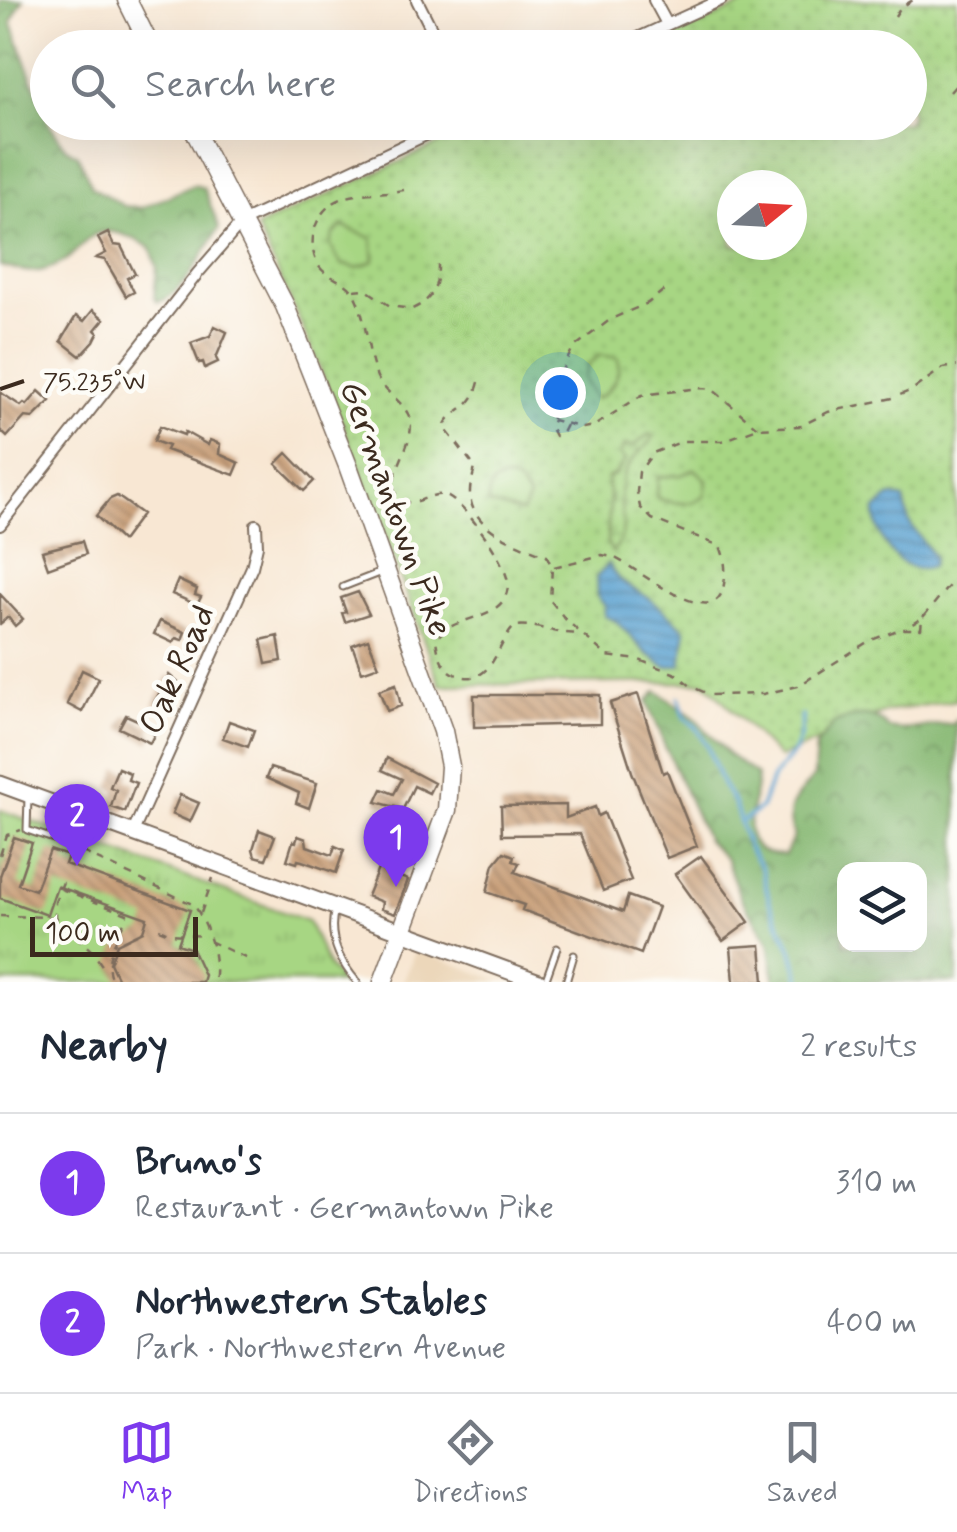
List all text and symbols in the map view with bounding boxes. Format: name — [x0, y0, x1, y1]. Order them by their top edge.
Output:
search box — [30, 30, 927, 140]
icon: search — [65, 58, 120, 113]
text: Search here — [145, 61, 336, 110]
north arrow — [717, 170, 807, 260]
text: 75.235°W — [43, 367, 145, 400]
your location — [535, 367, 586, 418]
street label: Germantown Pike — [328, 375, 463, 643]
street label: Oak Road — [129, 598, 227, 742]
pin: 2 — [44, 784, 110, 866]
pin: 1 — [364, 804, 428, 887]
map controls — [837, 862, 927, 952]
button: layers — [837, 862, 927, 952]
scale bar — [30, 912, 198, 956]
text: 100 m — [45, 916, 120, 953]
text: Nearby — [40, 1020, 168, 1075]
text: 2 results — [800, 1026, 917, 1068]
text: Bruno's — [135, 1138, 262, 1187]
text: 1 — [65, 1162, 80, 1204]
text: 310 m — [835, 1162, 917, 1204]
text: Restaurant · Germantown Pike — [135, 1187, 554, 1229]
text: Northwestern Stables — [135, 1278, 487, 1327]
text: 2 — [65, 1302, 80, 1344]
text: 400 m — [827, 1302, 917, 1344]
text: Park · Northwestern Avenue — [135, 1327, 506, 1369]
tab: Map — [119, 1415, 174, 1512]
tab: Directions — [413, 1415, 528, 1512]
tab: Saved — [767, 1415, 838, 1512]

